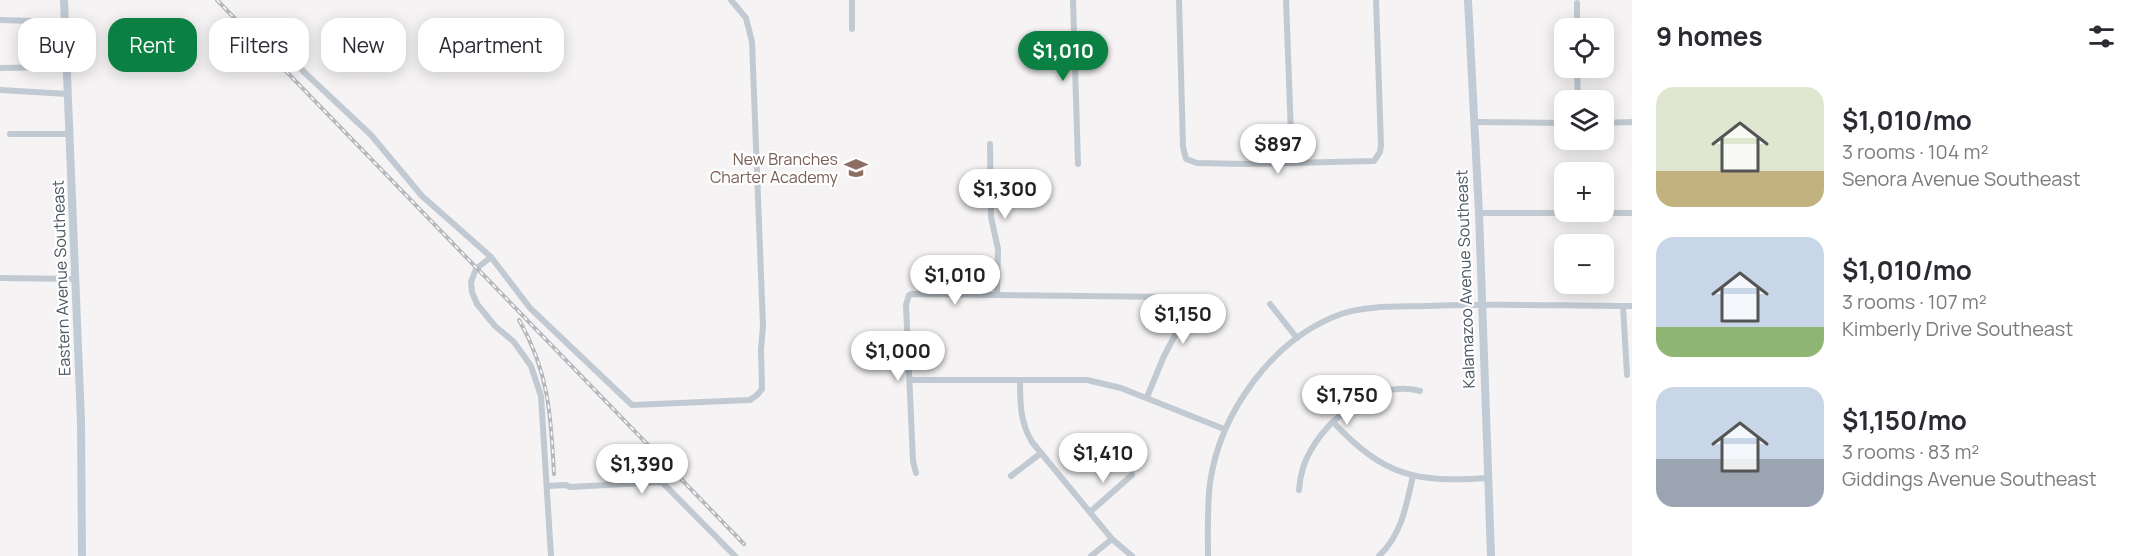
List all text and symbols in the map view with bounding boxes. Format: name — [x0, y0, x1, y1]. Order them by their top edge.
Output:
chip: Buy — [18, 18, 96, 72]
chip: Rent — [108, 18, 197, 72]
chip: Filters — [209, 18, 309, 72]
chip: New — [321, 18, 406, 72]
chip: Apartment — [418, 18, 564, 72]
map controls — [1554, 18, 1614, 294]
button: locate — [1554, 18, 1614, 78]
text: 9 homes — [1656, 18, 1763, 54]
icon: filters — [2085, 20, 2118, 53]
pin: $1,010 — [1014, 31, 1112, 82]
text: $1,010 — [1032, 37, 1094, 64]
button: layers — [1554, 90, 1614, 150]
text: $1,010/mo — [1842, 102, 1972, 138]
icon: home — [1704, 111, 1776, 183]
pin: $897 — [1242, 124, 1314, 175]
text: $897 — [1254, 130, 1302, 157]
text: 3 rooms · 104 m² — [1842, 138, 1988, 165]
place label: New Branches Charter Academy — [710, 148, 839, 188]
school or university icon: New Branches Charter Academy — [843, 155, 869, 181]
button: + — [1554, 162, 1614, 222]
text: Senora Avenue Southeast — [1842, 165, 2081, 192]
pin: $1,300 — [956, 169, 1054, 220]
street label: Kalamazoo Avenue Southeast — [1450, 169, 1480, 389]
text: $1,300 — [973, 175, 1037, 202]
street label: Eastern Avenue Southeast — [47, 180, 75, 376]
button: − — [1554, 234, 1614, 294]
text: $1,010/mo — [1842, 252, 1972, 288]
pin: $1,010 — [906, 255, 1004, 306]
text: $1,010 — [924, 261, 986, 288]
icon: home — [1704, 261, 1776, 333]
text: 3 rooms · 107 m² — [1842, 288, 1987, 315]
pin: $1,150 — [1134, 294, 1232, 345]
text: $1,150 — [1154, 300, 1212, 327]
text: Kimberly Drive Southeast — [1842, 315, 2073, 342]
pin: $1,000 — [849, 331, 947, 382]
text: $1,000 — [865, 337, 931, 364]
pin: $1,750 — [1298, 375, 1396, 426]
text: $1,750 — [1316, 381, 1378, 408]
text: $1,150/mo — [1842, 402, 1967, 438]
icon: home — [1704, 411, 1776, 483]
pin: $1,410 — [1054, 433, 1152, 484]
text: 3 rooms · 83 m² — [1842, 438, 1979, 465]
text: $1,410 — [1073, 439, 1133, 466]
pin: $1,390 — [593, 444, 691, 495]
text: $1,390 — [610, 450, 674, 477]
text: Giddings Avenue Southeast — [1842, 465, 2097, 492]

